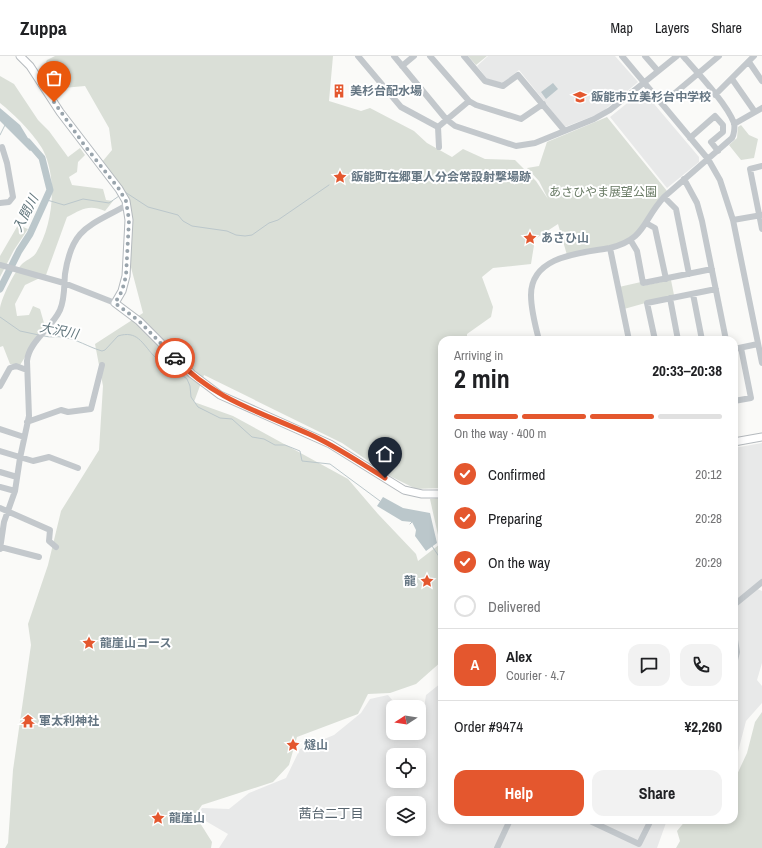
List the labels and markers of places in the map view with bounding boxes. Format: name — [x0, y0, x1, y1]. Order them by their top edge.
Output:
pin — [37, 61, 71, 102]
building icon: 美杉台配水場 — [331, 83, 347, 99]
place label: 美杉台配水場 — [350, 83, 422, 99]
school or university icon: 飯能市立美杉台中学校 — [572, 89, 588, 105]
place label: 飯能市立美杉台中学校 — [591, 89, 711, 105]
place icon: 飯能町在郷軍人分会常設射撃場跡 — [332, 169, 348, 185]
place label: 飯能町在郷軍人分会常設射撃場跡 — [351, 169, 531, 185]
place icon: あさひ山 — [522, 230, 538, 246]
place label: あさひ山 — [541, 230, 589, 246]
pin — [368, 437, 402, 478]
place label: 龍 — [404, 573, 416, 589]
place icon: 龍 — [419, 573, 435, 589]
place icon: 龍崖山コース — [81, 635, 97, 651]
place label: 龍崖山コース — [100, 635, 171, 651]
temple icon: 軍太利神社 — [20, 713, 36, 729]
place label: 軍太利神社 — [39, 713, 99, 729]
place icon: 燧山 — [285, 737, 301, 753]
place label: 燧山 — [304, 737, 328, 753]
place icon: 龍崖山 — [150, 810, 166, 826]
place label: 龍崖山 — [169, 810, 205, 826]

